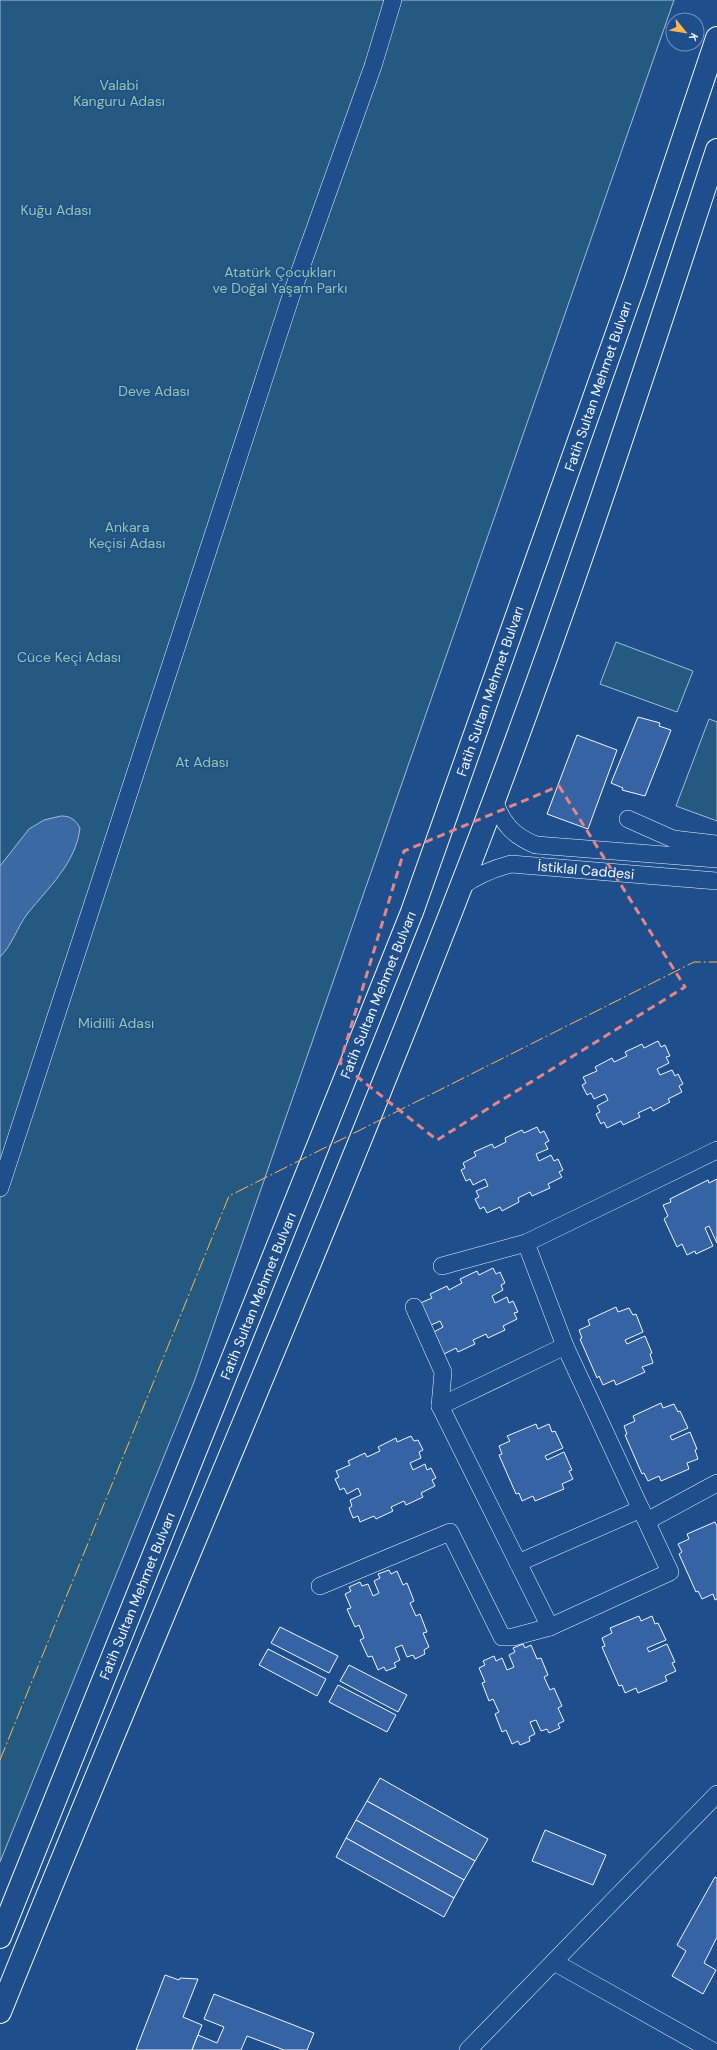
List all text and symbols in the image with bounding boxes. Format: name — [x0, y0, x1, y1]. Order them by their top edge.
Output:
north arrow — [665, 12, 705, 52]
text: K — [686, 30, 702, 44]
park label: Valabi Kanguru Adası — [73, 76, 165, 110]
park label: Kuğu Adası — [21, 201, 91, 219]
park label: Atatürk Çocukları ve Doğal Yaşam Parkı — [213, 263, 347, 297]
street label: Fatih Sultan Mehmet Bulvarı — [560, 298, 636, 474]
park label: Deve Adası — [118, 382, 190, 400]
park label: Ankara Keçisi Adası — [89, 518, 165, 552]
street label: Fatih Sultan Mehmet Bulvarı — [452, 603, 528, 779]
park label: Cüce Keçi Adası — [17, 648, 121, 666]
park label: At Adası — [175, 753, 229, 771]
street label: İstiklal Caddesi — [537, 857, 635, 883]
street label: Fatih Sultan Mehmet Bulvarı — [336, 909, 420, 1081]
park label: Midilli Adası — [78, 1014, 154, 1032]
street label: Fatih Sultan Mehmet Bulvarı — [216, 1210, 300, 1382]
street label: Fatih Sultan Mehmet Bulvarı — [95, 1510, 179, 1682]

